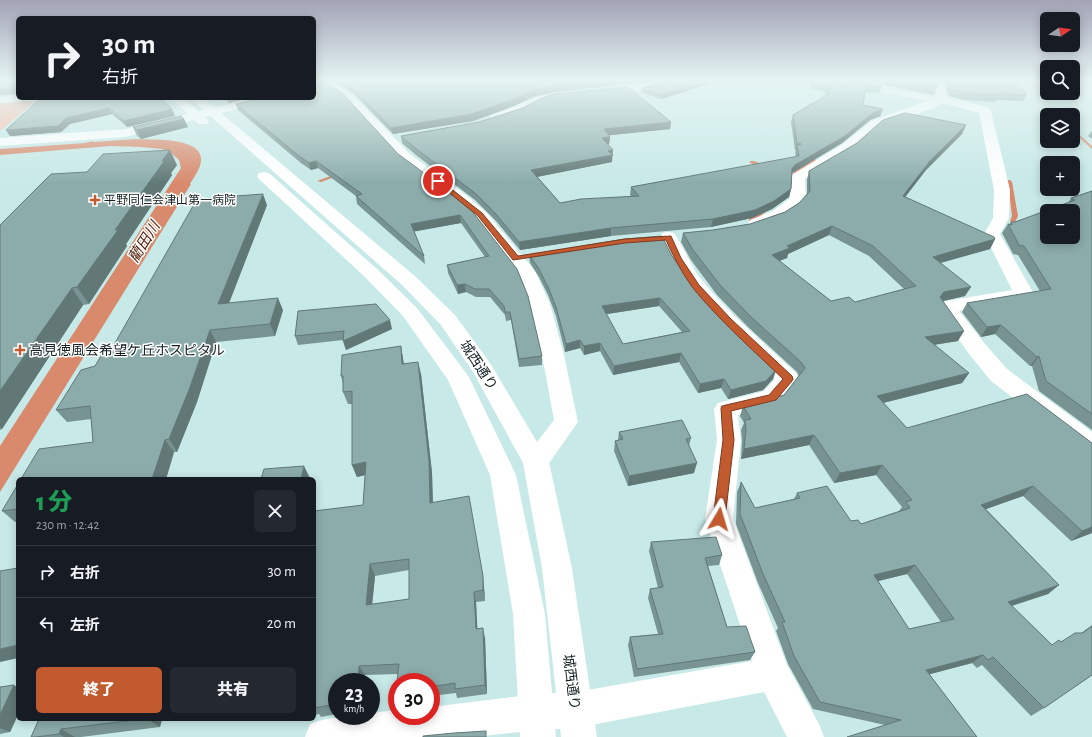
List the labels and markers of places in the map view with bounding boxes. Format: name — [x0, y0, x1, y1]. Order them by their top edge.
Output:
pin — [421, 164, 455, 198]
place label: 平野同仁会津山第一病院 — [104, 193, 236, 206]
marker: 平野同仁会津山第一病院 — [89, 194, 101, 206]
place label: 高見徳風会希望ケ丘ホスピタル — [29, 343, 225, 358]
marker: 高見徳風会希望ケ丘ホスピタル — [14, 344, 26, 356]

